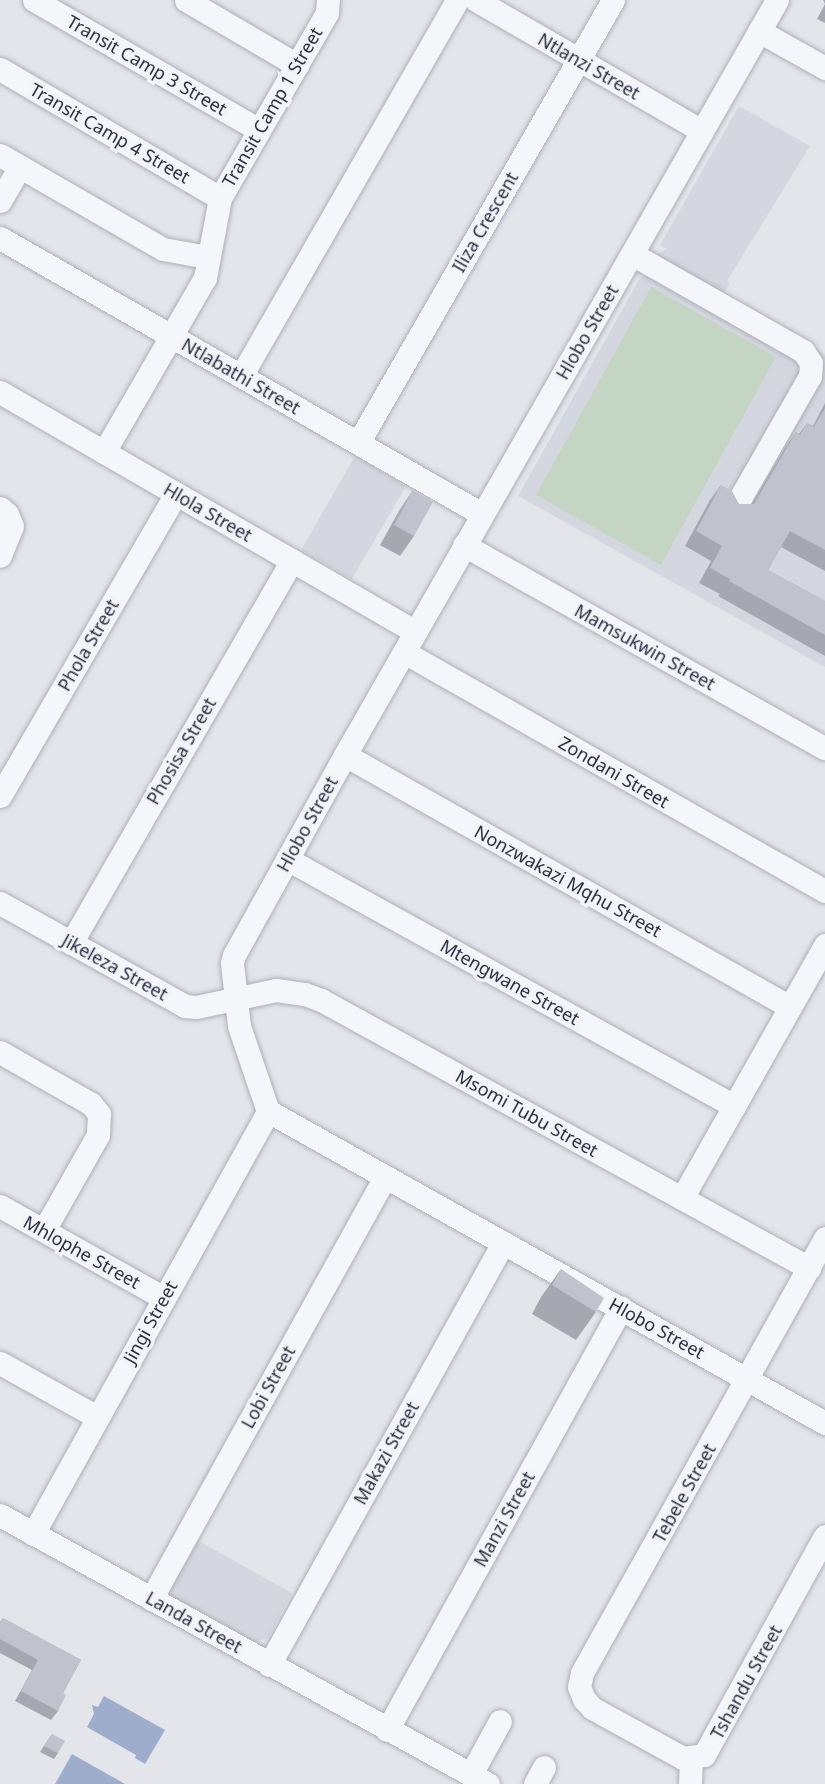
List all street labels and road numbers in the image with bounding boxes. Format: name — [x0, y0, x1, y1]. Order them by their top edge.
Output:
street label: Transit Camp 3 Street — [63, 10, 231, 120]
street label: Transit Camp 1 Street — [217, 23, 327, 191]
street label: Ntlanzi Street — [534, 28, 644, 104]
street label: Transit Camp 4 Street — [26, 78, 194, 188]
street label: Iliza Crescent — [448, 168, 522, 276]
street label: Hlobo Street — [551, 281, 623, 383]
street label: Ntlabathi Street — [178, 333, 304, 419]
street label: Hlola Street — [160, 478, 256, 546]
street label: Phola Street — [53, 595, 123, 695]
street label: Mamsukwin Street — [571, 599, 719, 695]
street label: Phosisa Street — [142, 694, 220, 808]
street label: Zondani Street — [555, 732, 673, 812]
street label: Hlobo Street — [272, 773, 342, 875]
street label: Nonzwakazi Mqhu Street — [471, 821, 665, 941]
street label: Jikeleza Street — [58, 929, 172, 1005]
street label: Mtengwane Street — [437, 935, 583, 1029]
street label: Msomi Tubu Street — [452, 1065, 602, 1161]
street label: Mhlophe Street — [20, 1211, 144, 1293]
street label: Jingi Street — [118, 1277, 182, 1367]
street label: Hlobo Street — [606, 1293, 708, 1363]
street label: Lobi Street — [237, 1342, 299, 1432]
street label: Makazi Street — [349, 1398, 423, 1508]
street label: Tebele Street — [648, 1440, 720, 1546]
street label: Manzi Street — [469, 1468, 539, 1570]
street label: Landa Street — [142, 1587, 246, 1657]
street label: Tshandu Street — [706, 1621, 786, 1743]

